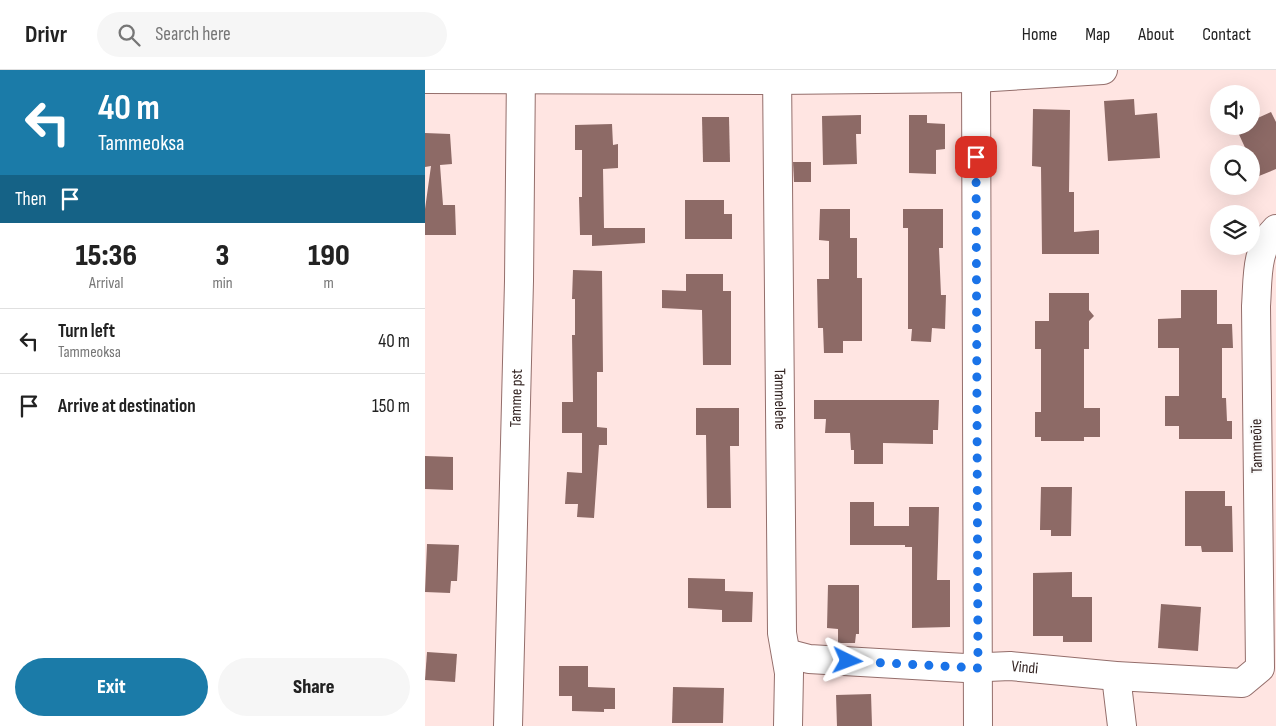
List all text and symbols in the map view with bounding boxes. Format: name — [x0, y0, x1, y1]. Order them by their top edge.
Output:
search box — [97, 12, 447, 57]
text: Drivr — [25, 20, 67, 49]
icon: search — [115, 21, 143, 49]
text: Search here — [155, 23, 231, 46]
text: Home — [1022, 24, 1057, 45]
text: Map — [1085, 24, 1110, 45]
text: About — [1138, 24, 1174, 45]
text: Contact — [1202, 24, 1251, 45]
map controls — [1210, 85, 1260, 255]
button: sound — [1210, 85, 1260, 135]
text: 40 m — [98, 87, 160, 130]
icon: left — [15, 90, 80, 155]
text: Tammeoksa — [98, 130, 185, 157]
pin — [955, 136, 997, 178]
icon: arrive — [962, 143, 990, 171]
button: search — [1210, 145, 1260, 195]
icon: arrive — [56, 185, 84, 213]
text: Then — [15, 188, 46, 211]
button: layers — [1210, 205, 1260, 255]
text: 15:36 — [75, 238, 137, 274]
text: 3 — [216, 238, 229, 274]
text: 190 — [308, 238, 350, 274]
text: Arrival — [89, 274, 123, 293]
text: min — [212, 274, 233, 293]
text: m — [324, 274, 334, 293]
text: Turn left — [58, 320, 115, 343]
icon: left — [15, 327, 43, 355]
text: 40 m — [378, 330, 410, 353]
text: Tammeoksa — [58, 343, 121, 362]
street label: Tammelehe — [770, 368, 790, 430]
street label: Tamme pst — [506, 369, 526, 428]
icon: arrive — [15, 392, 43, 420]
text: Arrive at destination — [58, 395, 196, 418]
text: 150 m — [372, 395, 410, 418]
street label: Tammeõie — [1247, 419, 1267, 473]
position arrow — [821, 634, 873, 686]
street label: Vindi — [1011, 657, 1039, 678]
button: Exit — [15, 658, 208, 716]
button: Share — [218, 658, 410, 716]

